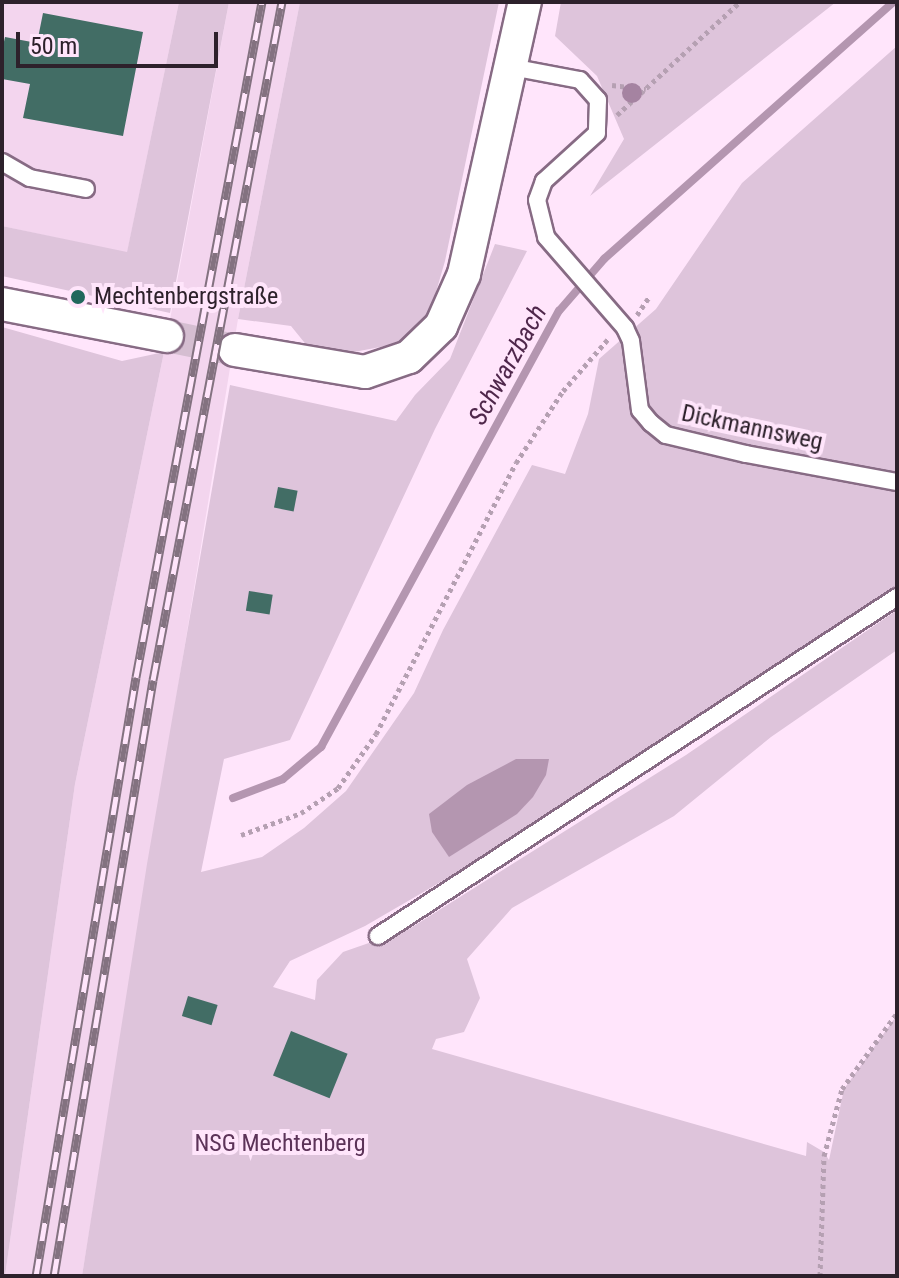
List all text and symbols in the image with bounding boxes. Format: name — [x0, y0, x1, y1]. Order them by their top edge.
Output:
scale bar — [20, 16, 222, 66]
text: 50 m — [30, 32, 77, 60]
place label: Mechtenbergstraße — [94, 283, 278, 311]
marker: Mechtenbergstraße — [69, 288, 87, 306]
water label: Schwarzbach — [462, 299, 554, 431]
street label: Dickmannsweg — [679, 399, 825, 457]
park label: NSG Mechtenberg — [194, 1130, 366, 1158]

